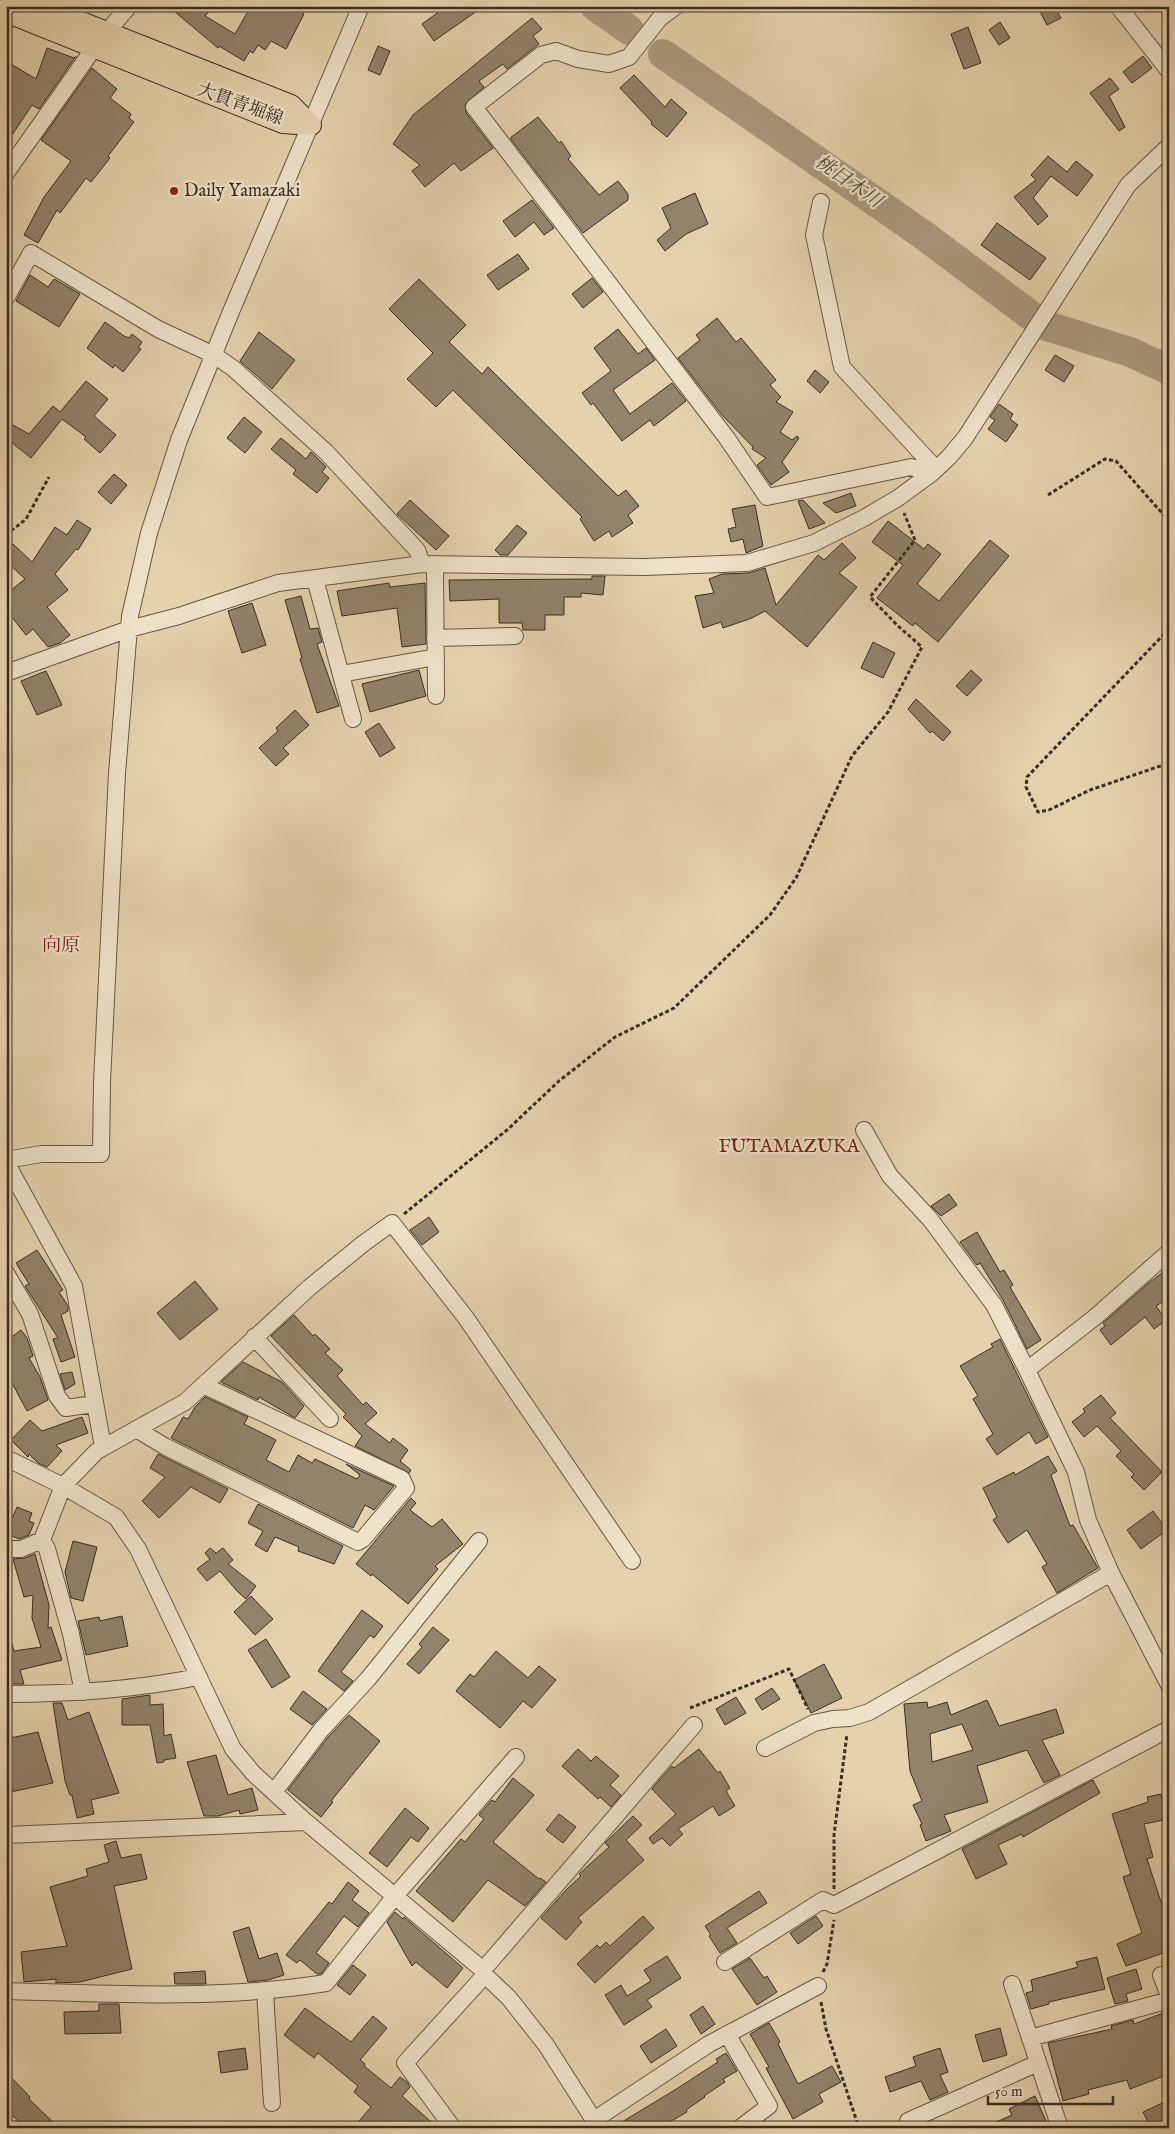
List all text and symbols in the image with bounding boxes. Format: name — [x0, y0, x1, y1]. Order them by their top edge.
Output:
street label: 大貫青堀線 — [194, 79, 286, 131]
water label: 桃目木川 — [810, 150, 888, 215]
place label: Daily Yamazaki — [184, 180, 300, 203]
marker: Daily Yamazaki — [168, 185, 180, 197]
district label: 向原 — [42, 934, 80, 958]
district label: FUTAMAZUKA — [718, 1135, 861, 1159]
scale bar — [988, 2074, 1112, 2106]
text: 50 m — [995, 2082, 1023, 2101]

